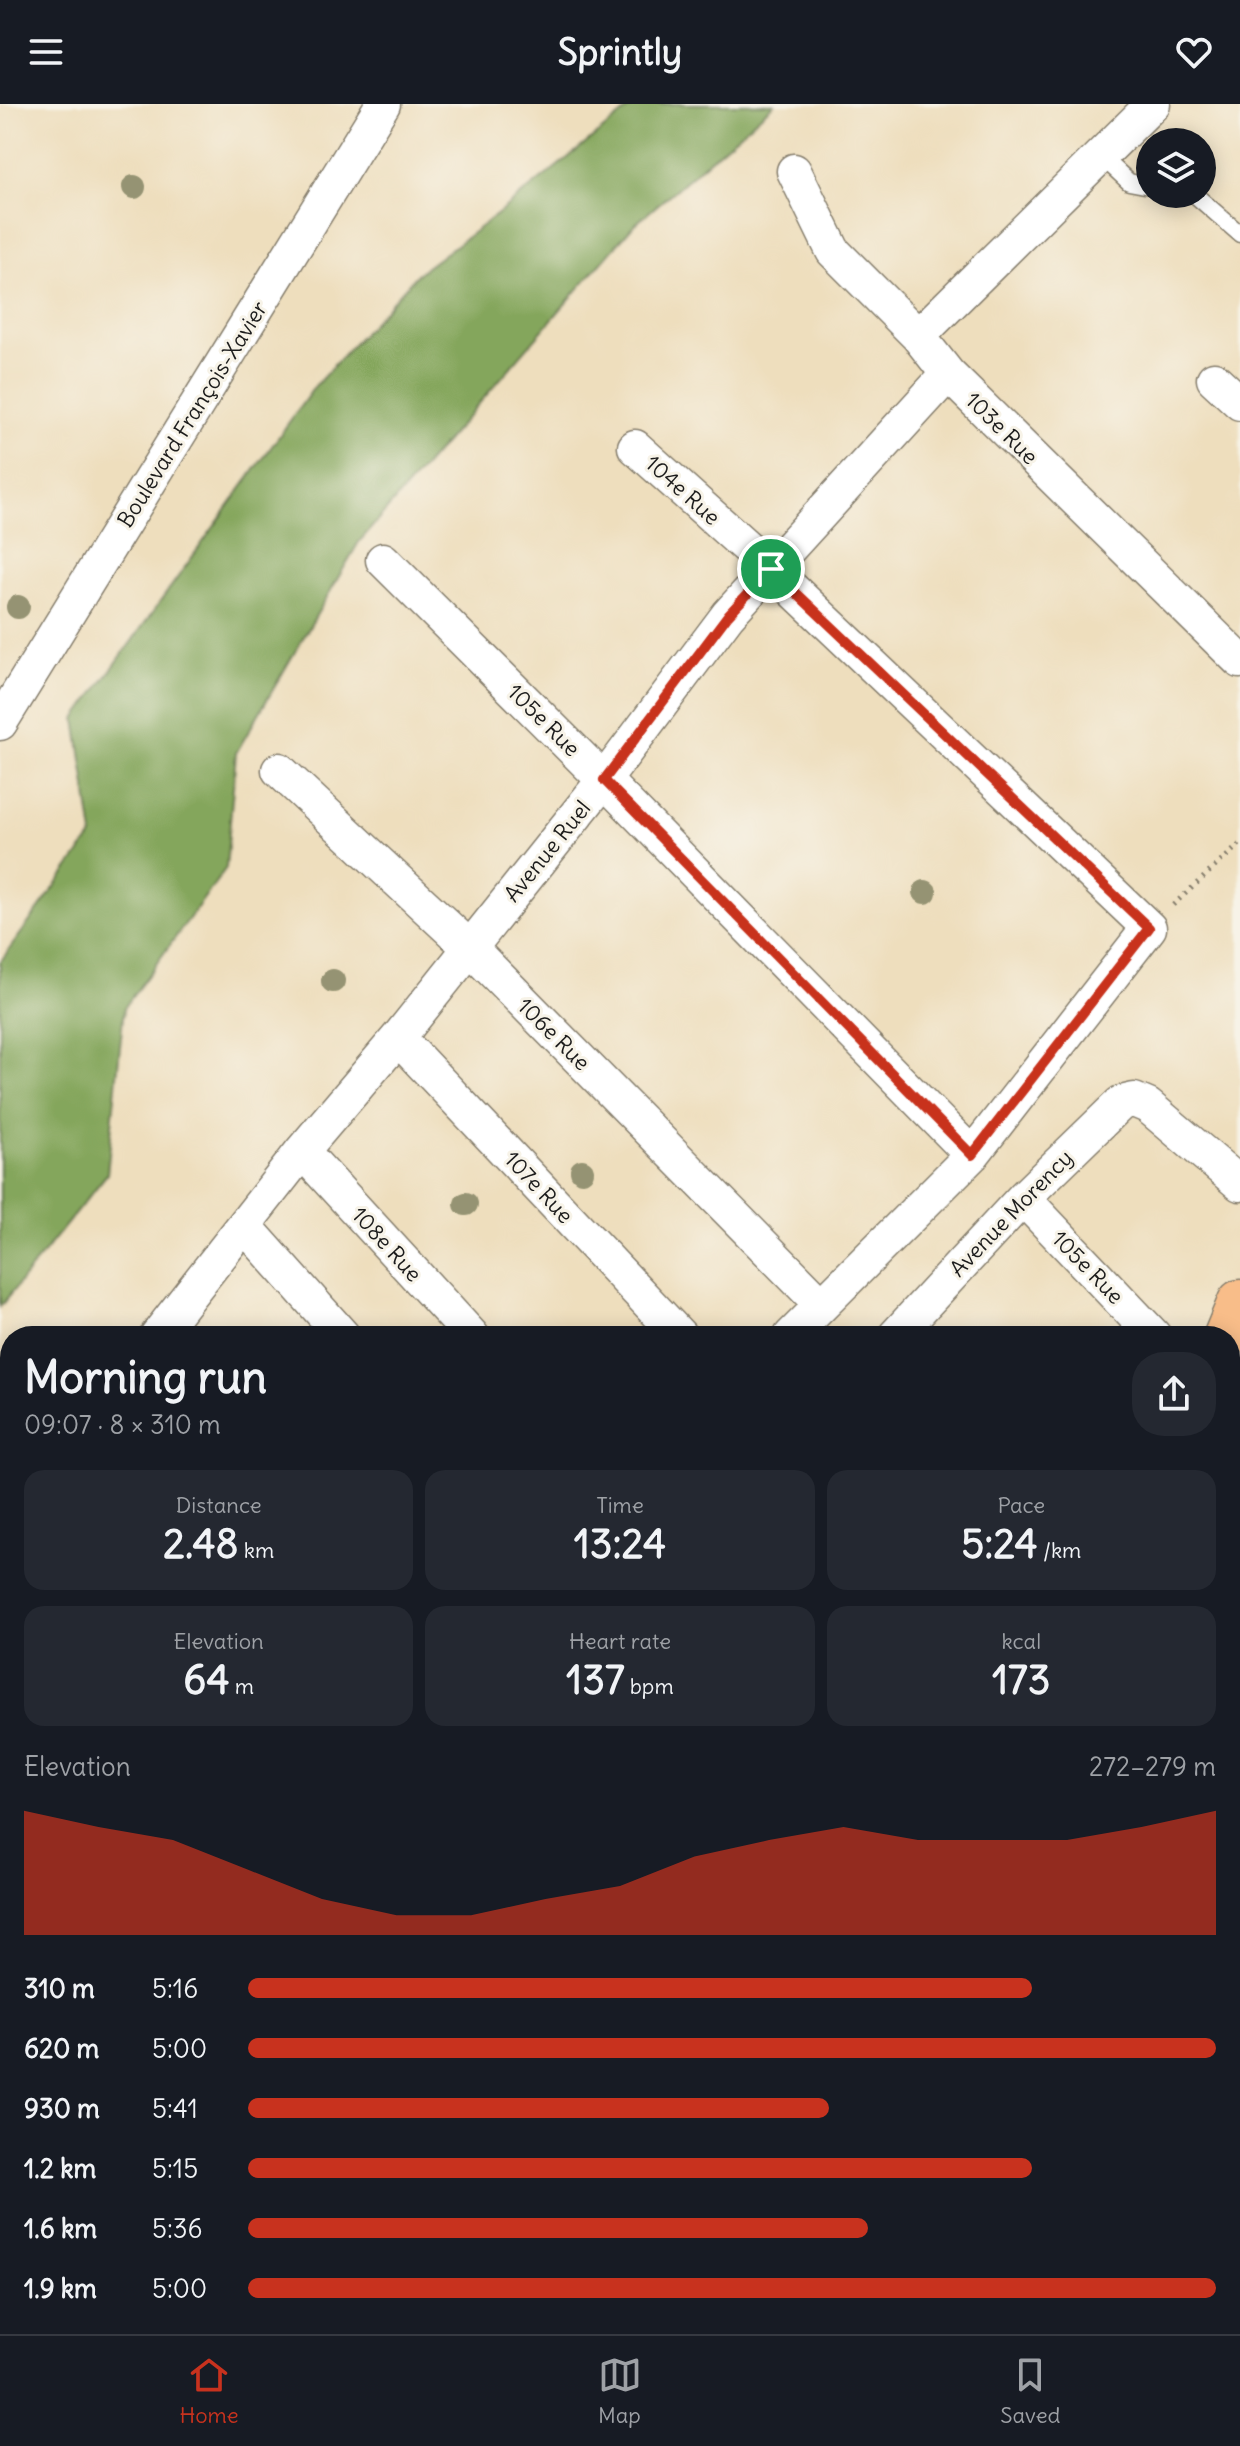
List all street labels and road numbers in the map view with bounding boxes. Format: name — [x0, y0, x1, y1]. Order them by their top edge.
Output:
street label: Boulevard François-Xavier — [111, 296, 273, 532]
street label: 103e Rue — [960, 386, 1044, 470]
street label: 104e Rue — [640, 449, 726, 531]
street label: 105e Rue — [502, 678, 586, 762]
street label: Avenue Ruel — [498, 795, 596, 907]
street label: 106e Rue — [512, 992, 596, 1076]
street label: Avenue Morency — [943, 1144, 1079, 1282]
street label: 107e Rue — [499, 1145, 579, 1229]
street label: 108e Rue — [346, 1201, 428, 1287]
street label: 105e Rue — [1046, 1224, 1130, 1310]

